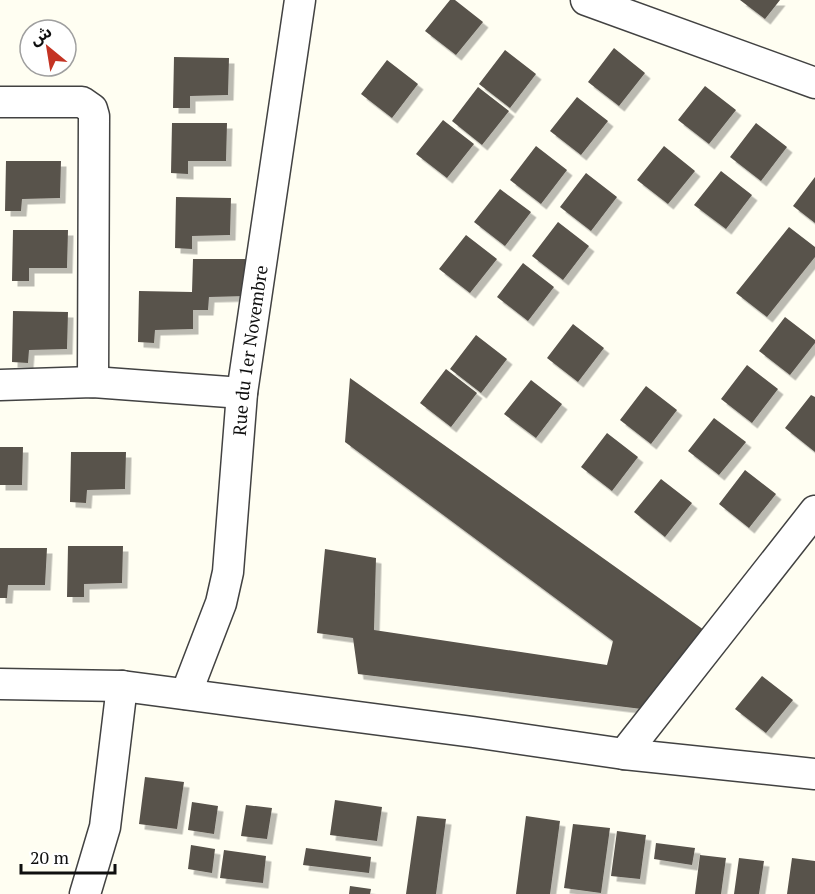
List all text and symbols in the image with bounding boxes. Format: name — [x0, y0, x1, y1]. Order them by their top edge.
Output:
north arrow — [18, 18, 78, 78]
text: ش — [26, 20, 56, 50]
street label: Rue du 1er Novembre — [227, 263, 273, 437]
scale bar — [21, 837, 116, 875]
text: 20 m — [30, 845, 70, 869]

